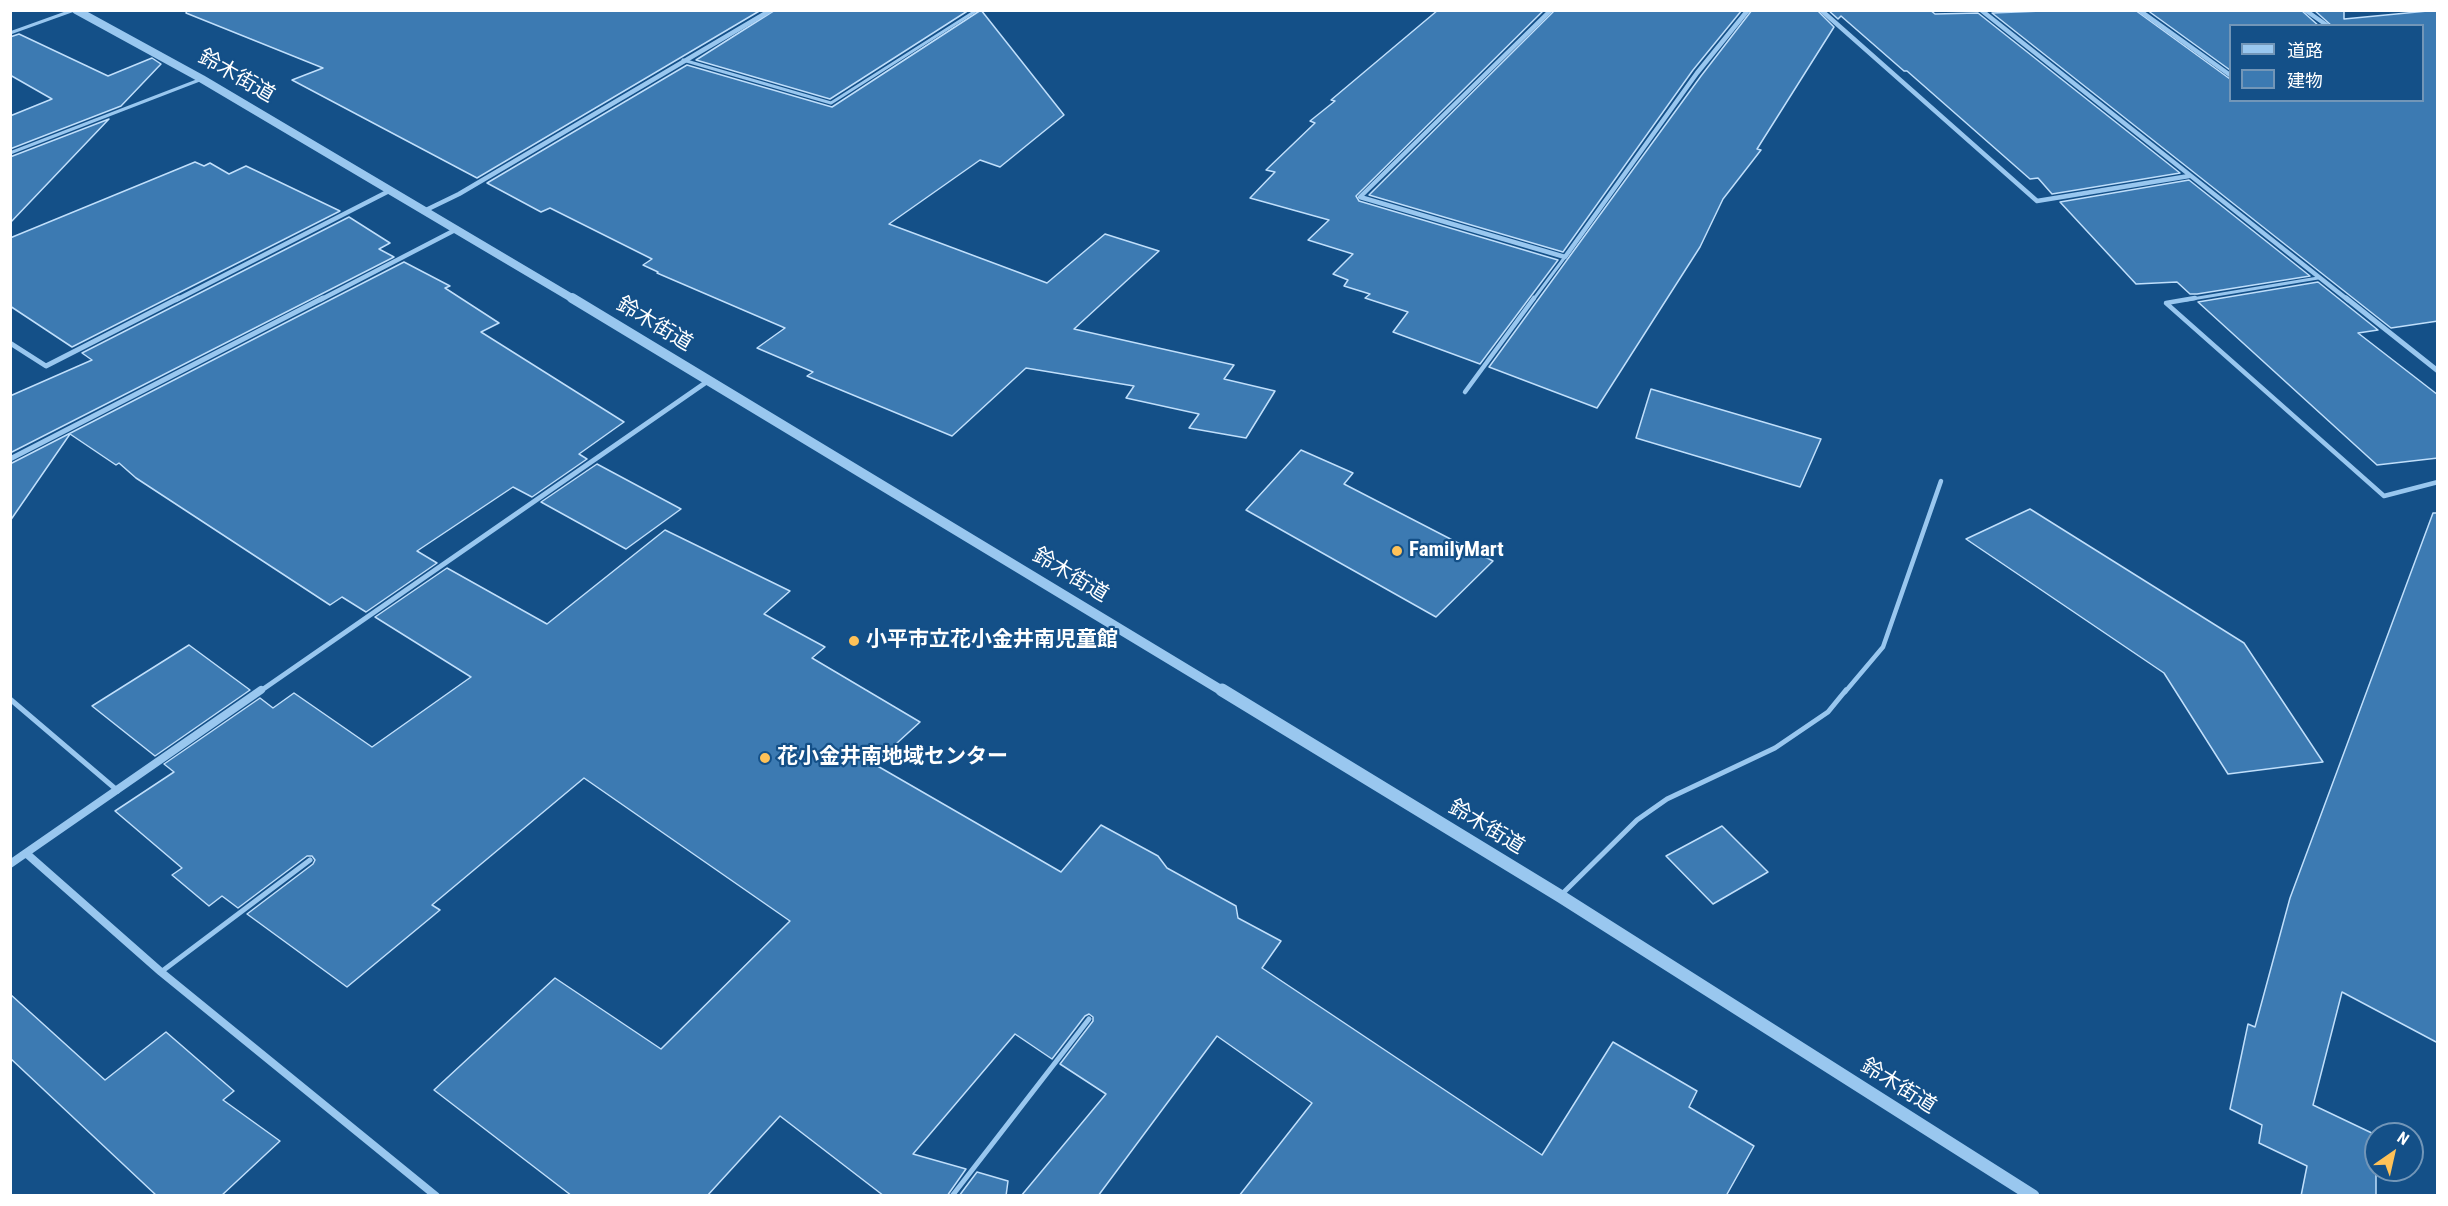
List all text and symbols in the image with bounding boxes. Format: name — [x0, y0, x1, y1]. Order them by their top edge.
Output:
legend — [2229, 24, 2424, 102]
text: 道路 — [2287, 40, 2323, 61]
street label: 鈴木街道 — [193, 45, 279, 109]
text: 建物 — [2287, 70, 2323, 91]
street label: 鈴木街道 — [612, 293, 696, 357]
place label: FamilyMart — [1409, 538, 1504, 564]
street label: 鈴木街道 — [1028, 544, 1112, 608]
marker: FamilyMart — [1390, 544, 1404, 558]
place label: 小平市立花小金井南児童館 — [866, 628, 1118, 654]
marker: 小平市立花小金井南児童館 — [847, 634, 861, 648]
place label: 花小金井南地域センター — [777, 745, 1008, 771]
marker: 花小金井南地域センター — [758, 751, 772, 765]
street label: 鈴木街道 — [1444, 796, 1528, 860]
street label: 鈴木街道 — [1856, 1054, 1940, 1120]
north arrow — [2364, 1122, 2424, 1182]
text: N — [2394, 1128, 2413, 1149]

